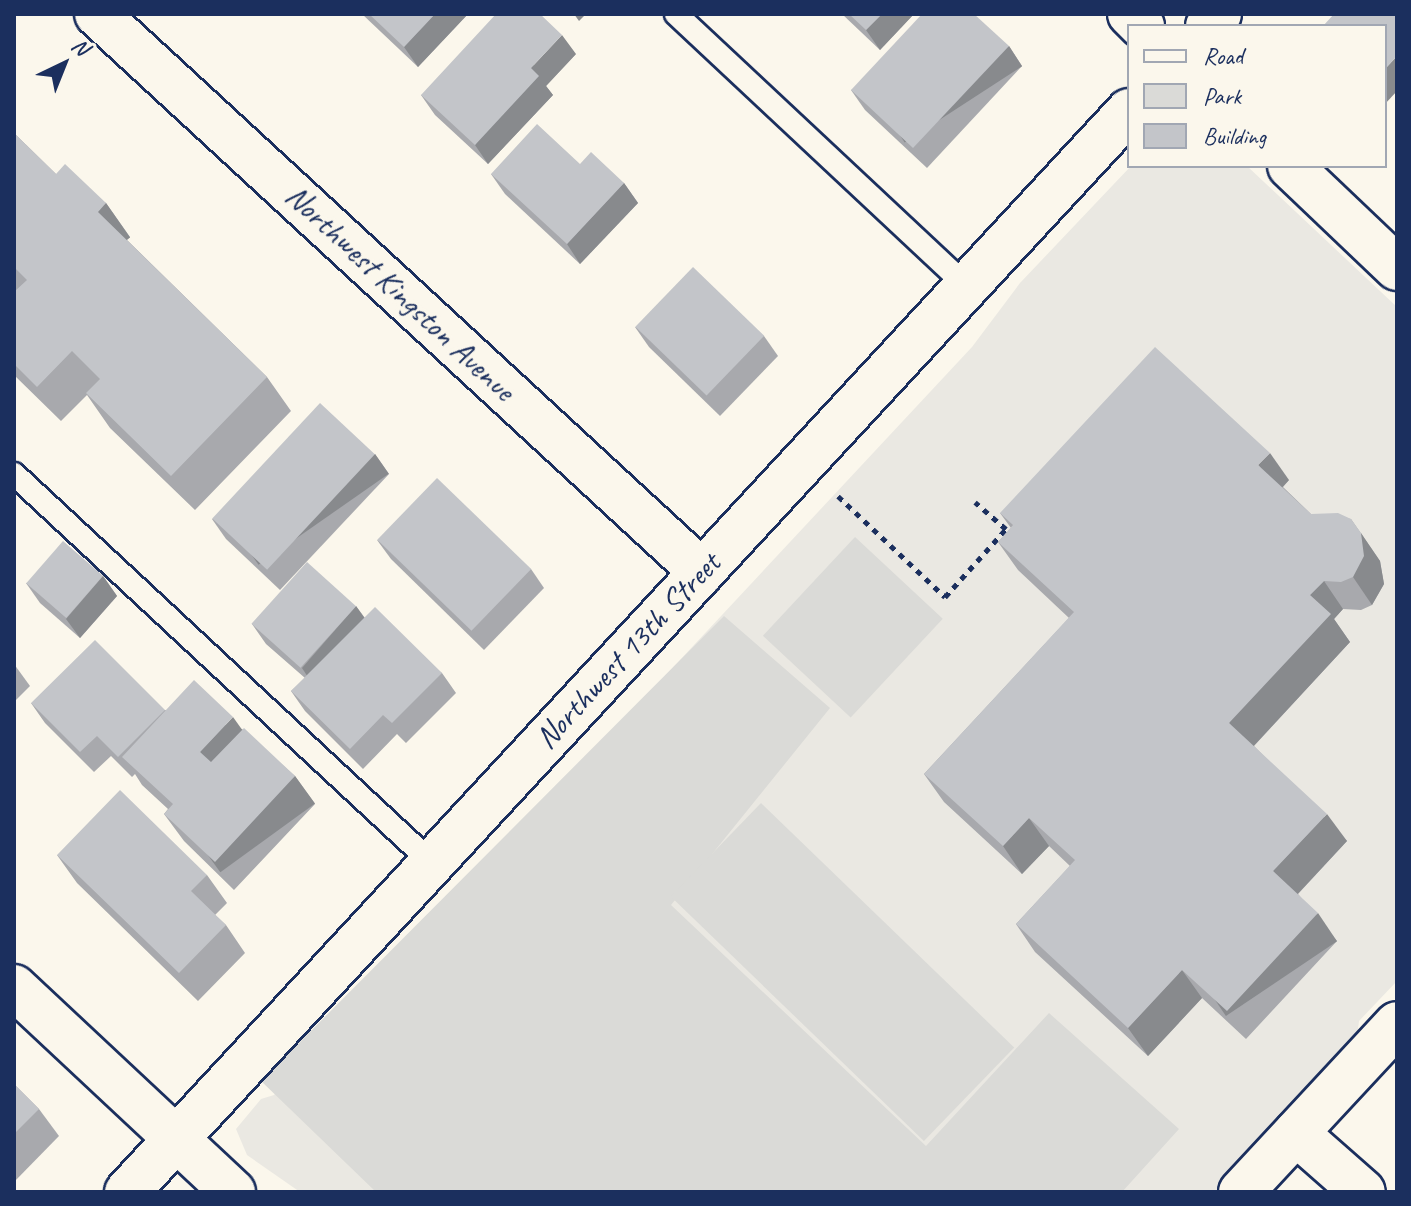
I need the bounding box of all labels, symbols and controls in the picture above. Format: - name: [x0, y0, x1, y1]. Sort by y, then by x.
- north arrow: [24, 24, 104, 104]
- legend: [1127, 24, 1387, 168]
- text: N: [66, 32, 95, 61]
- text: Road: [1203, 41, 1243, 71]
- text: Park: [1203, 81, 1241, 111]
- text: Building: [1203, 121, 1266, 151]
- street label: Northwest Kingston Avenue: [277, 177, 523, 409]
- street label: Northwest 13th Street: [527, 545, 729, 757]

